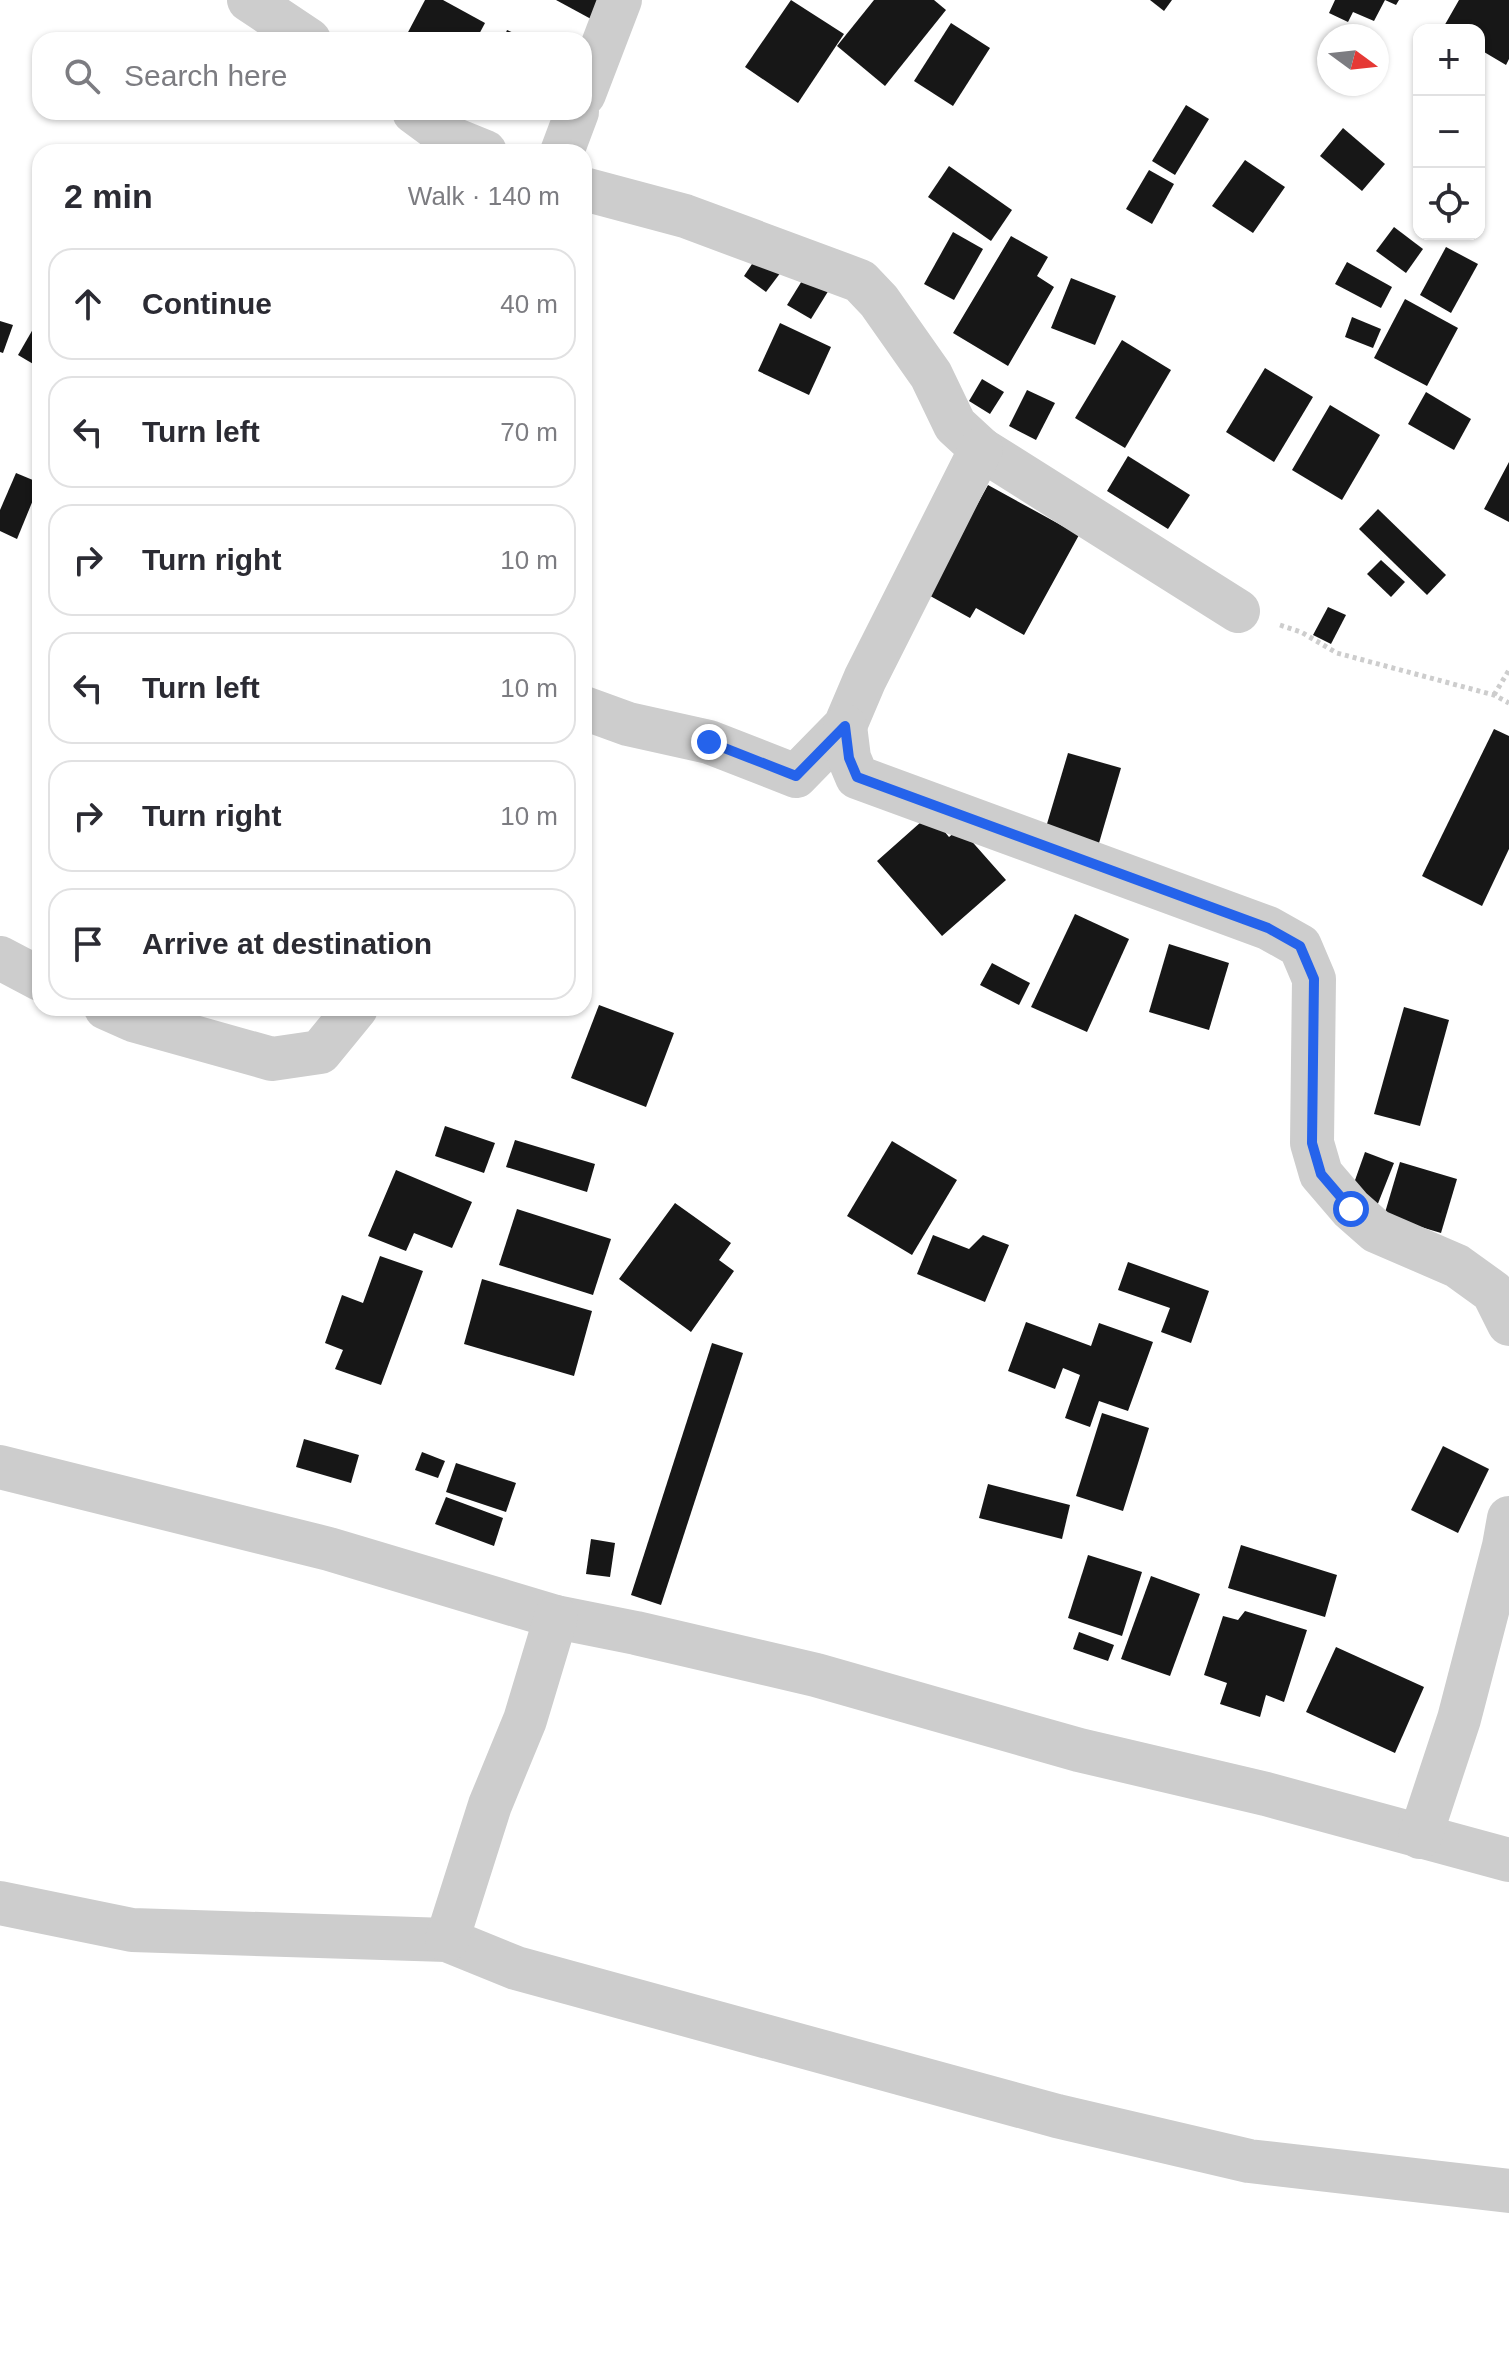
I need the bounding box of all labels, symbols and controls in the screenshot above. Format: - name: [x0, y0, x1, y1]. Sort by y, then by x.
- north arrow: [1317, 24, 1389, 96]
- map controls: [1413, 24, 1485, 240]
- button: +: [1413, 24, 1485, 96]
- search box: [32, 32, 592, 120]
- icon: search: [60, 54, 104, 98]
- text: Search here: [124, 59, 287, 92]
- button: −: [1413, 96, 1485, 168]
- button: locate: [1413, 168, 1485, 240]
- text: 2 min: [64, 177, 153, 215]
- text: Walk · 140 m: [408, 181, 560, 211]
- icon: ahead: [66, 282, 110, 326]
- text: Continue: [142, 287, 272, 320]
- text: 40 m: [500, 289, 558, 319]
- icon: left: [66, 410, 110, 454]
- text: Turn left: [142, 415, 260, 448]
- text: 70 m: [500, 417, 558, 447]
- icon: right: [66, 538, 110, 582]
- text: Turn right: [142, 543, 281, 576]
- text: 10 m: [500, 545, 558, 575]
- icon: left: [66, 666, 110, 710]
- text: Turn left: [142, 671, 260, 704]
- text: 10 m: [500, 673, 558, 703]
- route end: [691, 724, 727, 760]
- icon: right: [66, 794, 110, 838]
- text: Turn right: [142, 799, 281, 832]
- text: 10 m: [500, 801, 558, 831]
- icon: arrive: [66, 922, 110, 966]
- text: Arrive at destination: [142, 927, 432, 960]
- route start: [1333, 1191, 1369, 1227]

